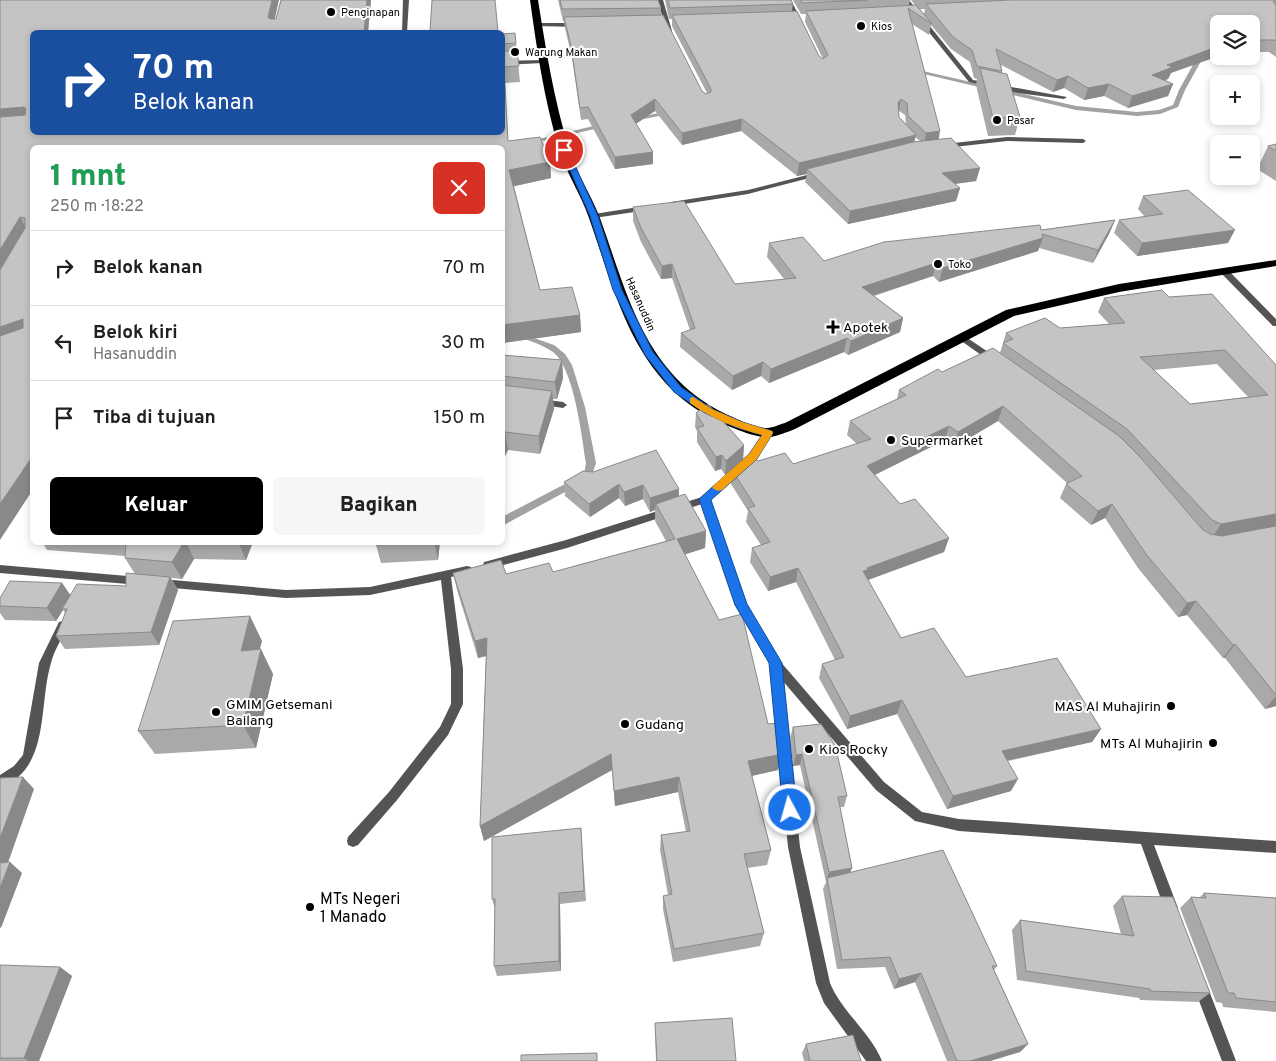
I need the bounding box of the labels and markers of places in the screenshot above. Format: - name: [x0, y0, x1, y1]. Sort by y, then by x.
- marker: Penginapan: [325, 6, 337, 18]
- place label: Penginapan: [341, 6, 400, 20]
- marker: Kios: [855, 20, 867, 32]
- place label: Kios: [871, 20, 892, 34]
- marker: Warung Makan: [509, 46, 521, 58]
- place label: Warung Makan: [525, 46, 597, 60]
- marker: Pasar: [991, 114, 1003, 126]
- place label: Pasar: [1007, 114, 1035, 128]
- pin: [543, 129, 585, 171]
- marker: Toko: [932, 258, 944, 270]
- place label: Toko: [948, 258, 971, 272]
- place label: Apotek: [843, 320, 888, 337]
- marker: Apotek: [827, 321, 839, 333]
- place label: Supermarket: [901, 433, 983, 450]
- marker: Supermarket: [885, 434, 897, 446]
- place label: GMIM Getsemani Bailang: [226, 697, 332, 730]
- place label: MAS Al Muhajirin: [1054, 699, 1161, 716]
- marker: MAS Al Muhajirin: [1165, 700, 1177, 712]
- marker: GMIM Getsemani Bailang: [210, 706, 222, 718]
- place label: Gudang: [635, 717, 684, 734]
- marker: Gudang: [619, 718, 631, 730]
- place label: MTs Al Muhajirin: [1100, 736, 1203, 753]
- marker: MTs Al Muhajirin: [1207, 737, 1219, 749]
- place label: Kios Rocky: [819, 742, 888, 759]
- marker: Kios Rocky: [803, 743, 815, 755]
- place label: MTs Negeri 1 Manado: [320, 890, 400, 928]
- marker: MTs Negeri 1 Manado: [304, 901, 316, 913]

